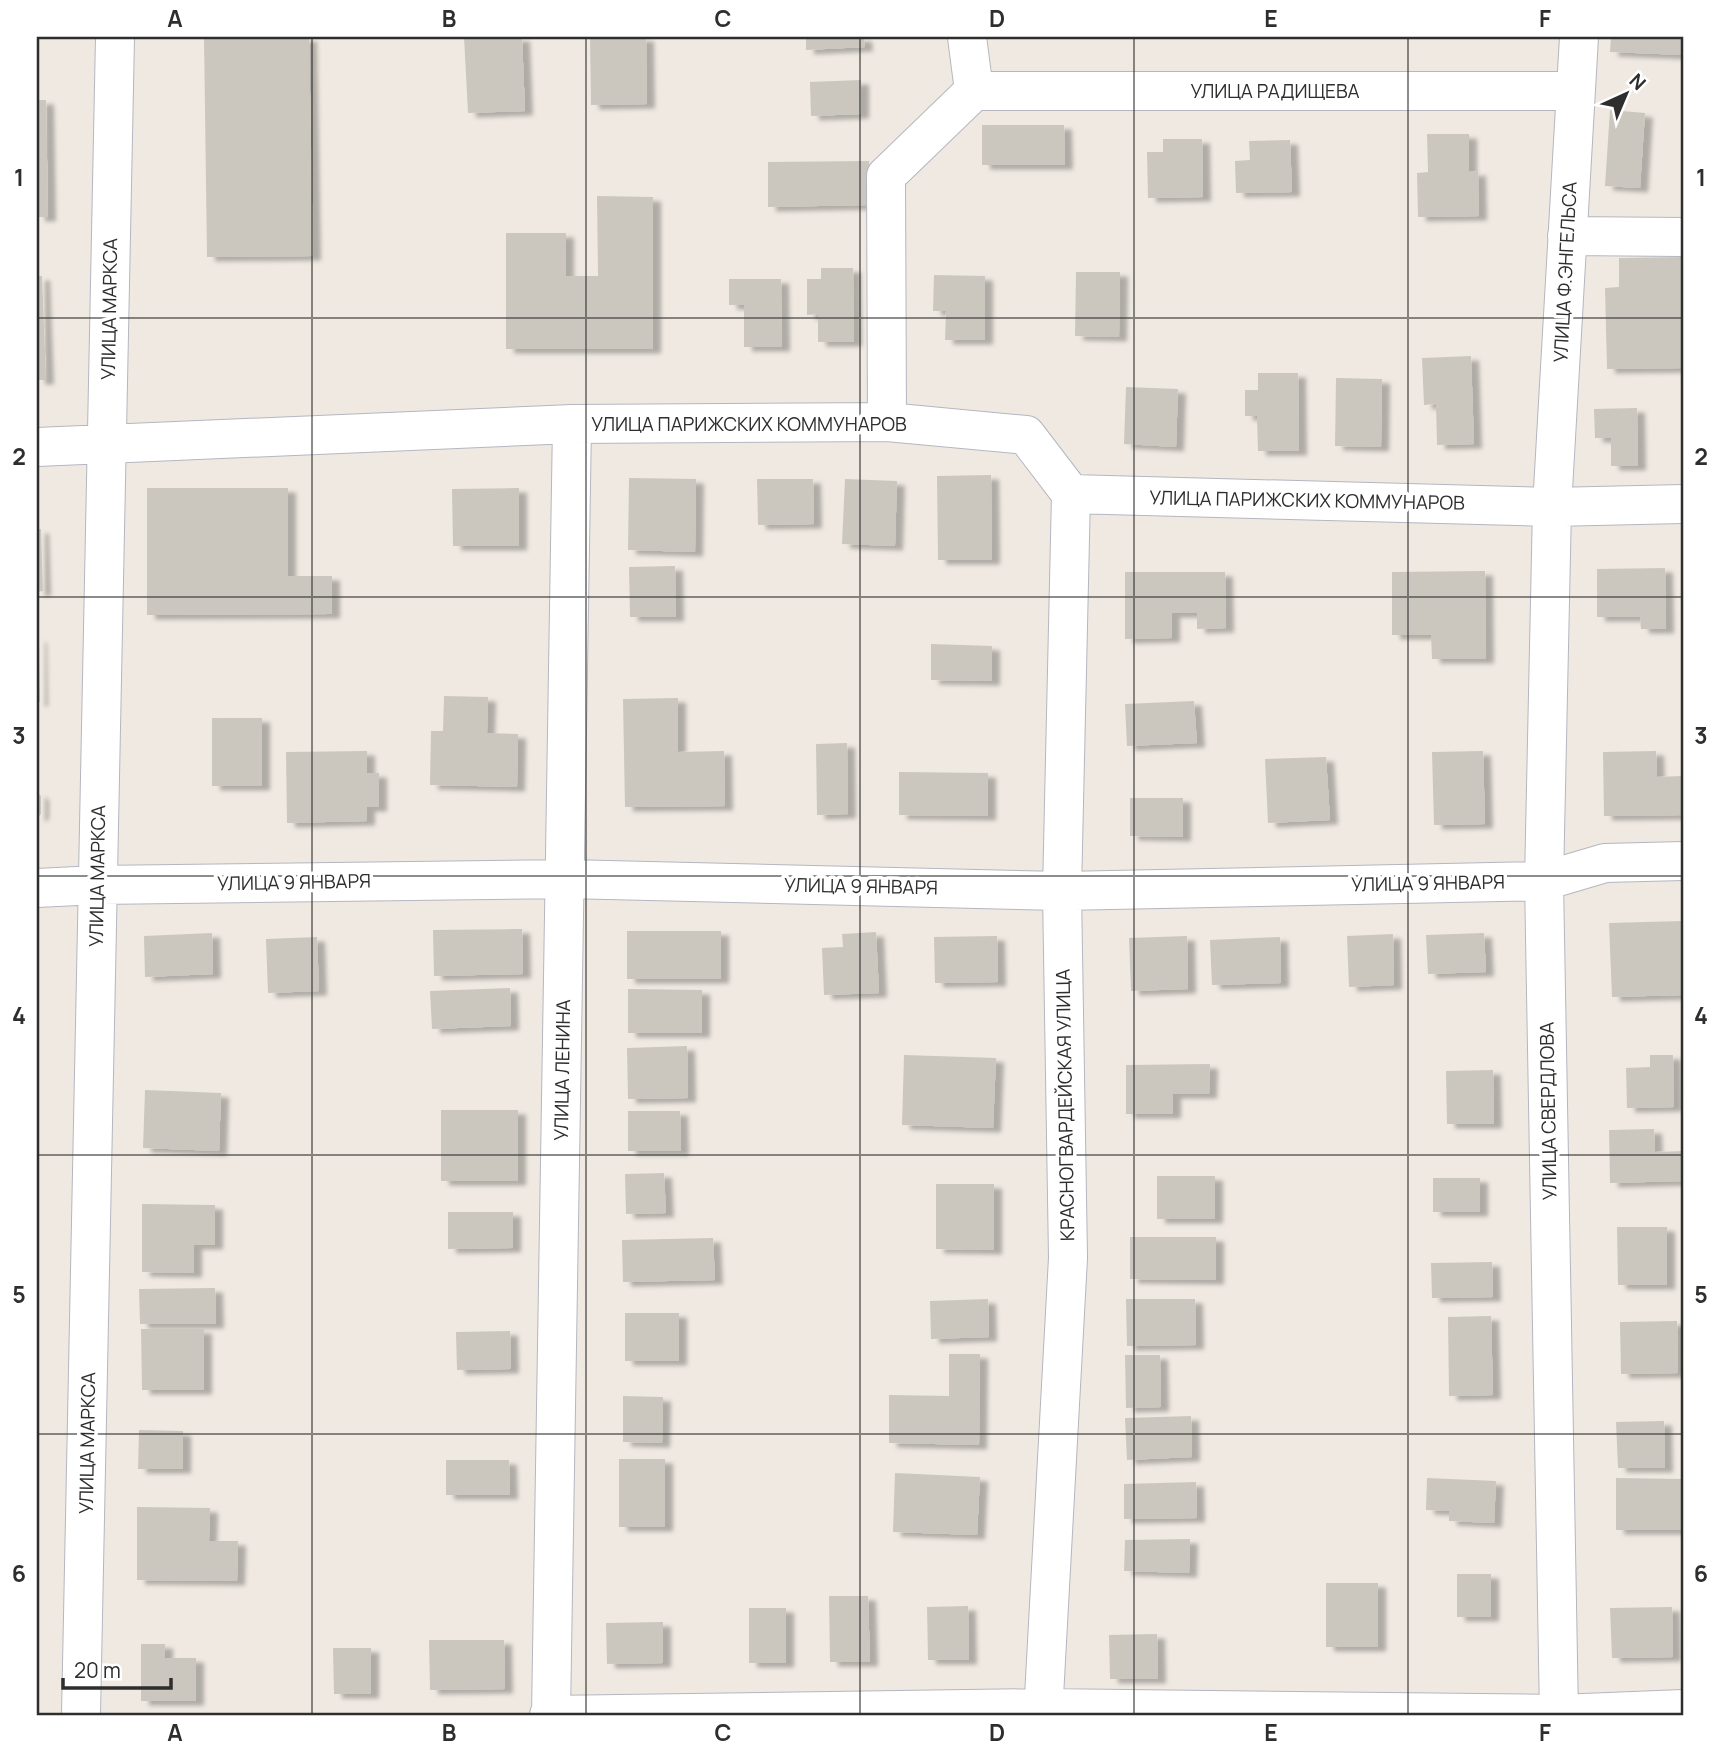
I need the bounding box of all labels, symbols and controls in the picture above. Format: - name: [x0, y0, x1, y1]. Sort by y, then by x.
- text: A: [167, 2, 183, 34]
- text: B: [442, 2, 456, 34]
- text: C: [715, 2, 732, 34]
- text: D: [989, 2, 1005, 34]
- text: E: [1264, 2, 1278, 34]
- text: F: [1539, 2, 1551, 34]
- north arrow: [1590, 60, 1660, 130]
- text: N: [1624, 68, 1652, 96]
- street label: УЛИЦА РАДИЩЕВА: [1190, 78, 1360, 104]
- text: 1: [14, 161, 24, 193]
- text: 1: [1696, 161, 1706, 193]
- street label: УЛИЦА Ф.ЭНГЕЛЬСА: [1547, 181, 1583, 363]
- street label: УЛИЦА МАРКСА: [95, 238, 123, 380]
- street label: УЛИЦА ПАРИЖСКИХ КОММУНАРОВ: [591, 411, 907, 437]
- text: 2: [12, 440, 26, 472]
- text: 2: [1694, 440, 1708, 472]
- street label: УЛИЦА ПАРИЖСКИХ КОММУНАРОВ: [1149, 484, 1465, 516]
- text: 3: [12, 719, 26, 751]
- text: 3: [1694, 719, 1708, 751]
- street label: УЛИЦА МАРКСА: [83, 805, 111, 947]
- street label: УЛИЦА 9 ЯНВАРЯ: [217, 868, 371, 896]
- street label: УЛИЦА 9 ЯНВАРЯ: [1351, 869, 1505, 897]
- street label: УЛИЦА 9 ЯНВАРЯ: [784, 872, 938, 900]
- street label: КРАСНОГВАРДЕЙСКАЯ УЛИЦА: [1050, 969, 1080, 1241]
- text: 4: [12, 999, 26, 1031]
- street label: УЛИЦА ЛЕНИНА: [548, 999, 576, 1141]
- text: 4: [1694, 999, 1708, 1031]
- street label: УЛИЦА СВЕРДЛОВА: [1533, 1022, 1563, 1200]
- text: 5: [12, 1278, 26, 1310]
- text: 5: [1694, 1278, 1708, 1310]
- street label: УЛИЦА МАРКСА: [73, 1372, 101, 1514]
- text: 6: [12, 1557, 26, 1589]
- text: 6: [1694, 1557, 1708, 1589]
- scale bar: [63, 1647, 172, 1691]
- text: 20 m: [74, 1656, 121, 1684]
- text: A: [167, 1716, 183, 1748]
- text: B: [442, 1716, 456, 1748]
- text: C: [715, 1716, 732, 1748]
- text: D: [989, 1716, 1005, 1748]
- text: E: [1264, 1716, 1278, 1748]
- text: F: [1539, 1716, 1551, 1748]

